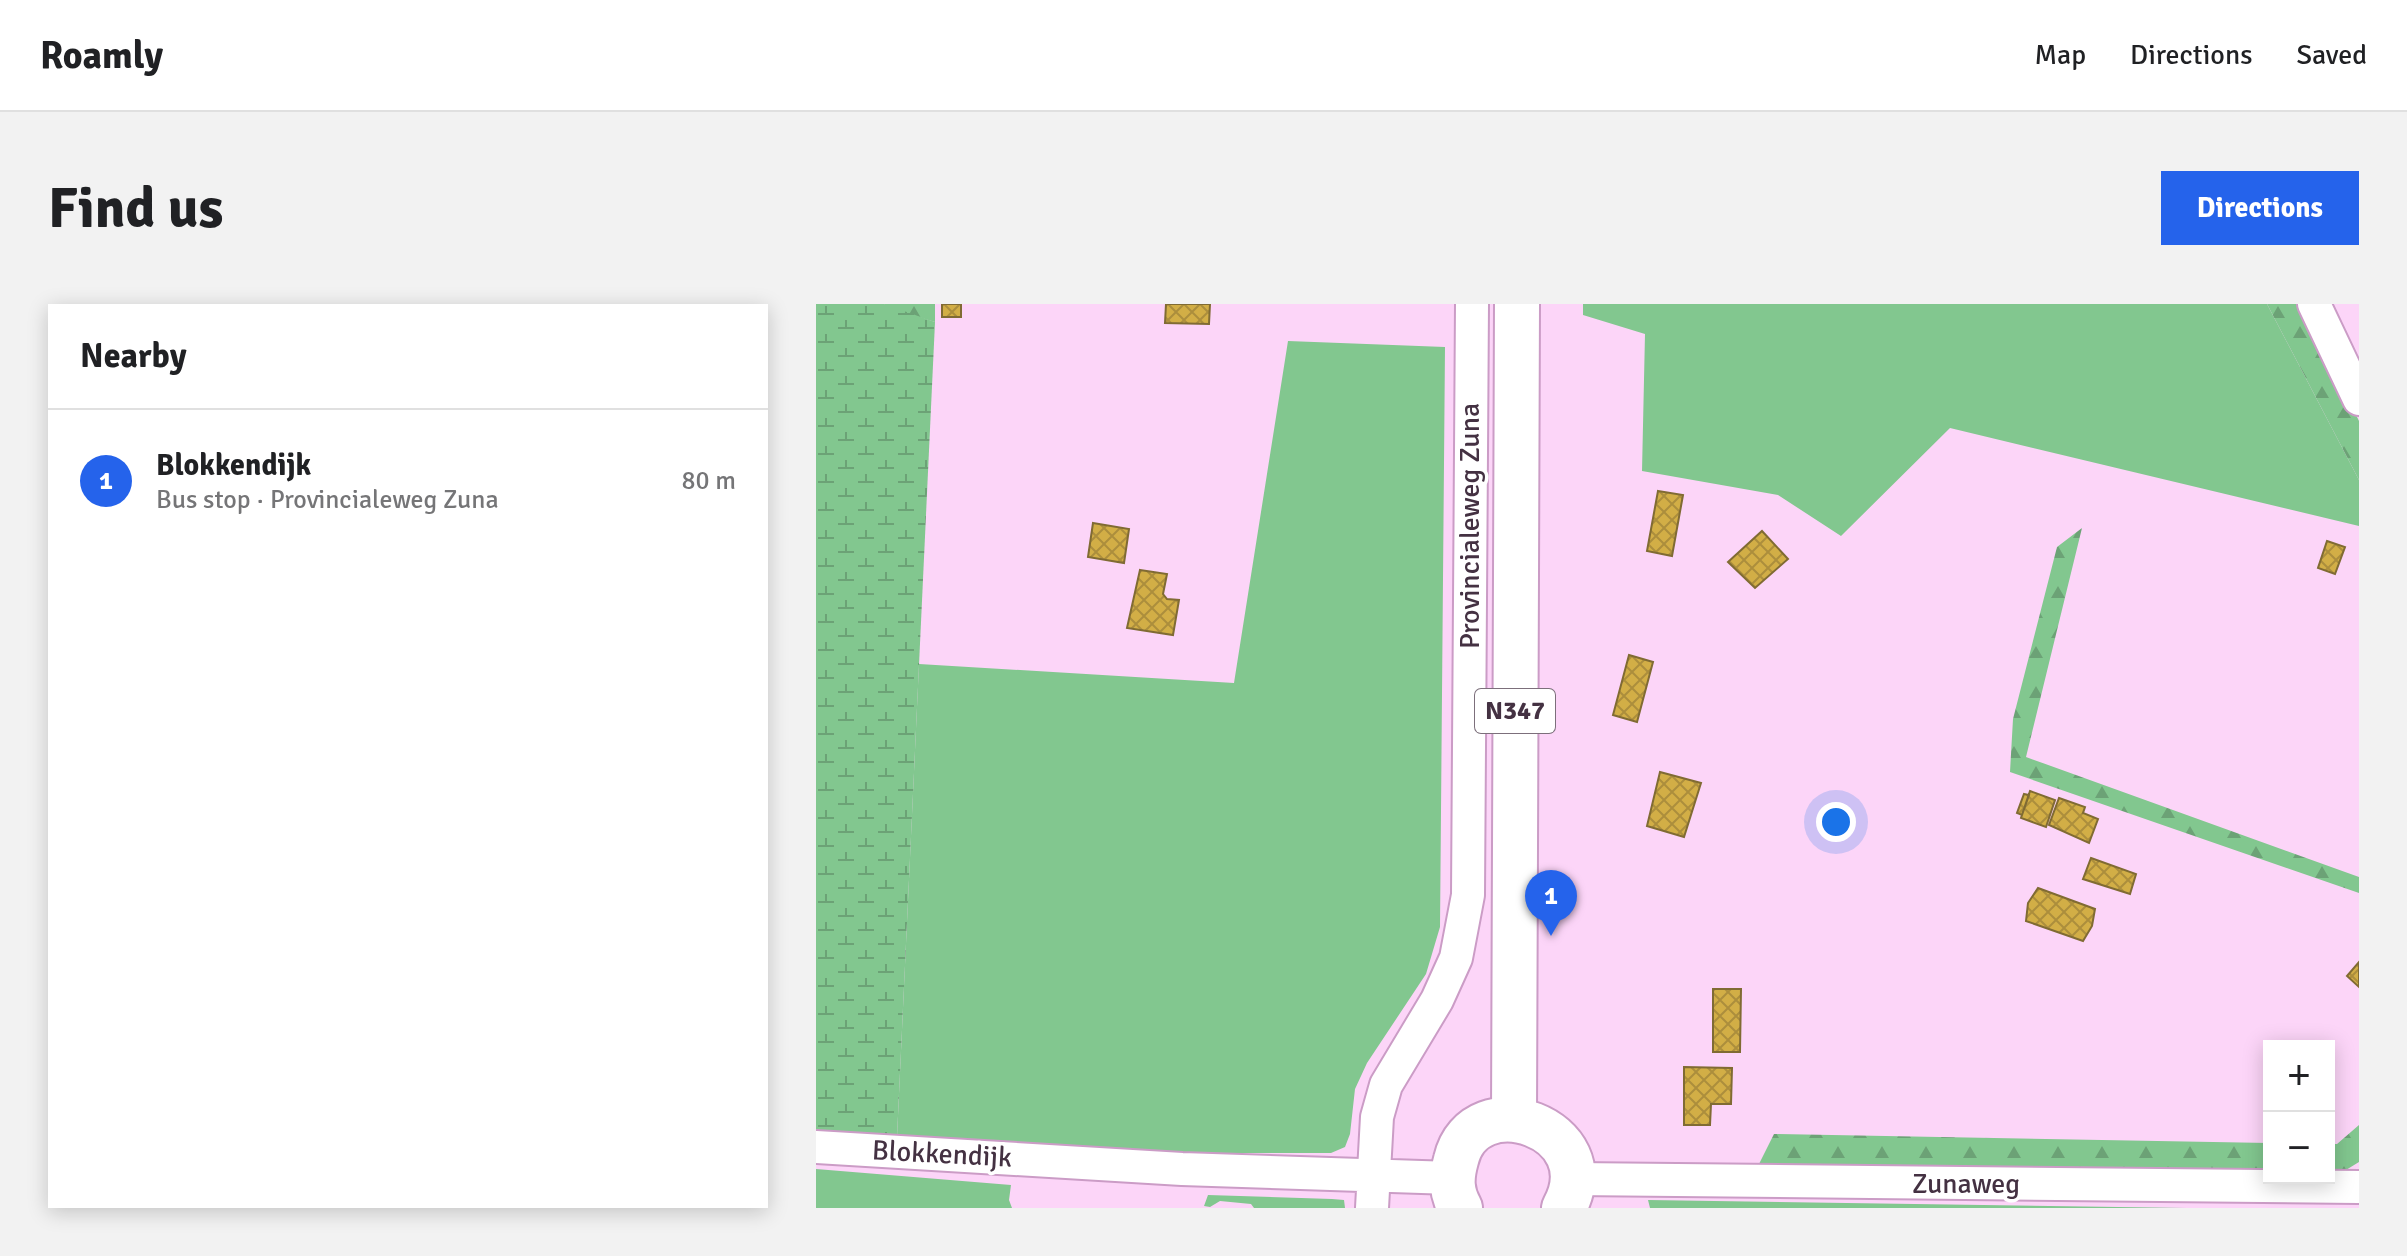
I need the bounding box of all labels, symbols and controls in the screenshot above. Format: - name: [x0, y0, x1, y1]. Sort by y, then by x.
- text: Roamly: [40, 32, 163, 79]
- text: Map: [2034, 38, 2086, 72]
- text: Directions: [2130, 38, 2252, 72]
- text: Saved: [2296, 38, 2367, 72]
- button: Directions: [2161, 171, 2359, 245]
- text: Find us: [48, 174, 223, 243]
- text: Nearby: [80, 335, 187, 377]
- street label: Provincialeweg Zuna: [1453, 403, 1487, 649]
- text: Blokkendijk: [156, 447, 311, 484]
- text: 1: [99, 465, 113, 497]
- text: 80 m: [681, 465, 736, 497]
- text: Bus stop · Provincialeweg Zuna: [156, 484, 499, 516]
- road number: N347: [1475, 689, 1555, 733]
- your location: [1816, 802, 1856, 842]
- pin: 1: [1525, 870, 1577, 936]
- map controls: [2263, 1040, 2335, 1184]
- button: +: [2263, 1040, 2335, 1112]
- button: −: [2263, 1112, 2335, 1184]
- street label: Blokkendijk: [871, 1133, 1013, 1175]
- street label: Zunaweg: [1912, 1167, 2020, 1201]

